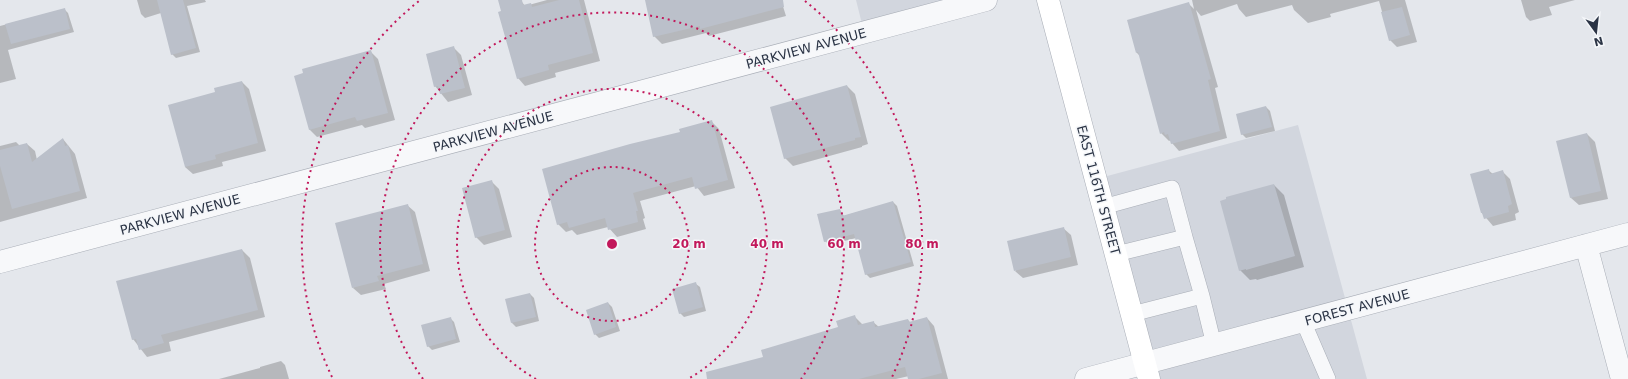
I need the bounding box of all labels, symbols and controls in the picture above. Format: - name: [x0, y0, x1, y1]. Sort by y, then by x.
- north arrow: [1576, 12, 1616, 52]
- street label: PARKVIEW AVENUE: [744, 25, 868, 72]
- text: N: [1592, 34, 1605, 49]
- street label: PARKVIEW AVENUE: [431, 108, 555, 155]
- street label: EAST 116TH STREET: [1074, 124, 1123, 257]
- street label: PARKVIEW AVENUE: [118, 191, 242, 238]
- centre of rings: [605, 237, 619, 251]
- text: 20 m: [672, 237, 706, 251]
- text: 40 m: [750, 237, 784, 251]
- text: 60 m: [827, 237, 861, 251]
- text: 80 m: [905, 237, 939, 251]
- street label: FOREST AVENUE: [1303, 286, 1411, 329]

